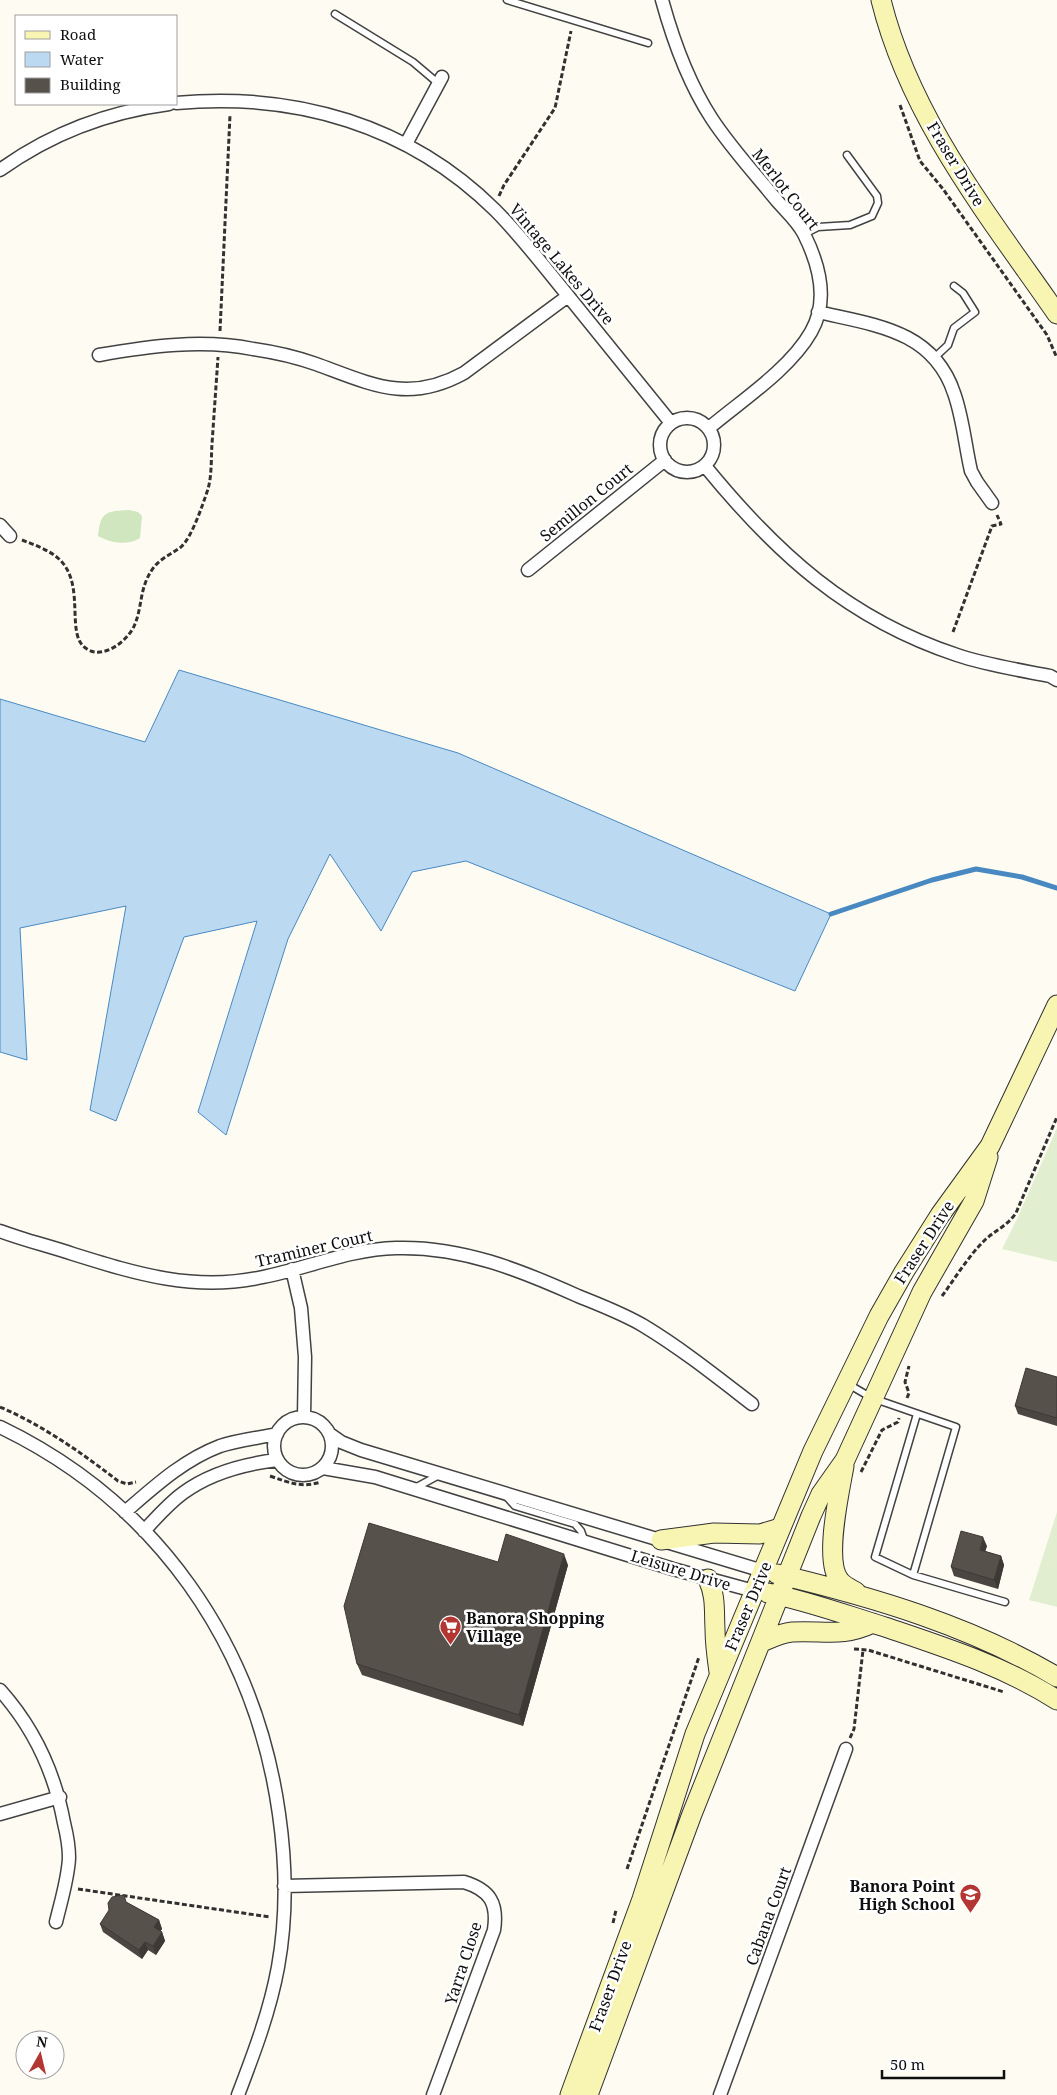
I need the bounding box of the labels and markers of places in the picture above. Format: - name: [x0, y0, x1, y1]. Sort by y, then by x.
- place label: Banora Shopping Village: [466, 1607, 604, 1647]
- supermarket icon: Banora Shopping Village: [438, 1615, 462, 1646]
- place label: Banora Point High School: [850, 1875, 956, 1915]
- school or university icon: Banora Point High School: [959, 1883, 983, 1914]

